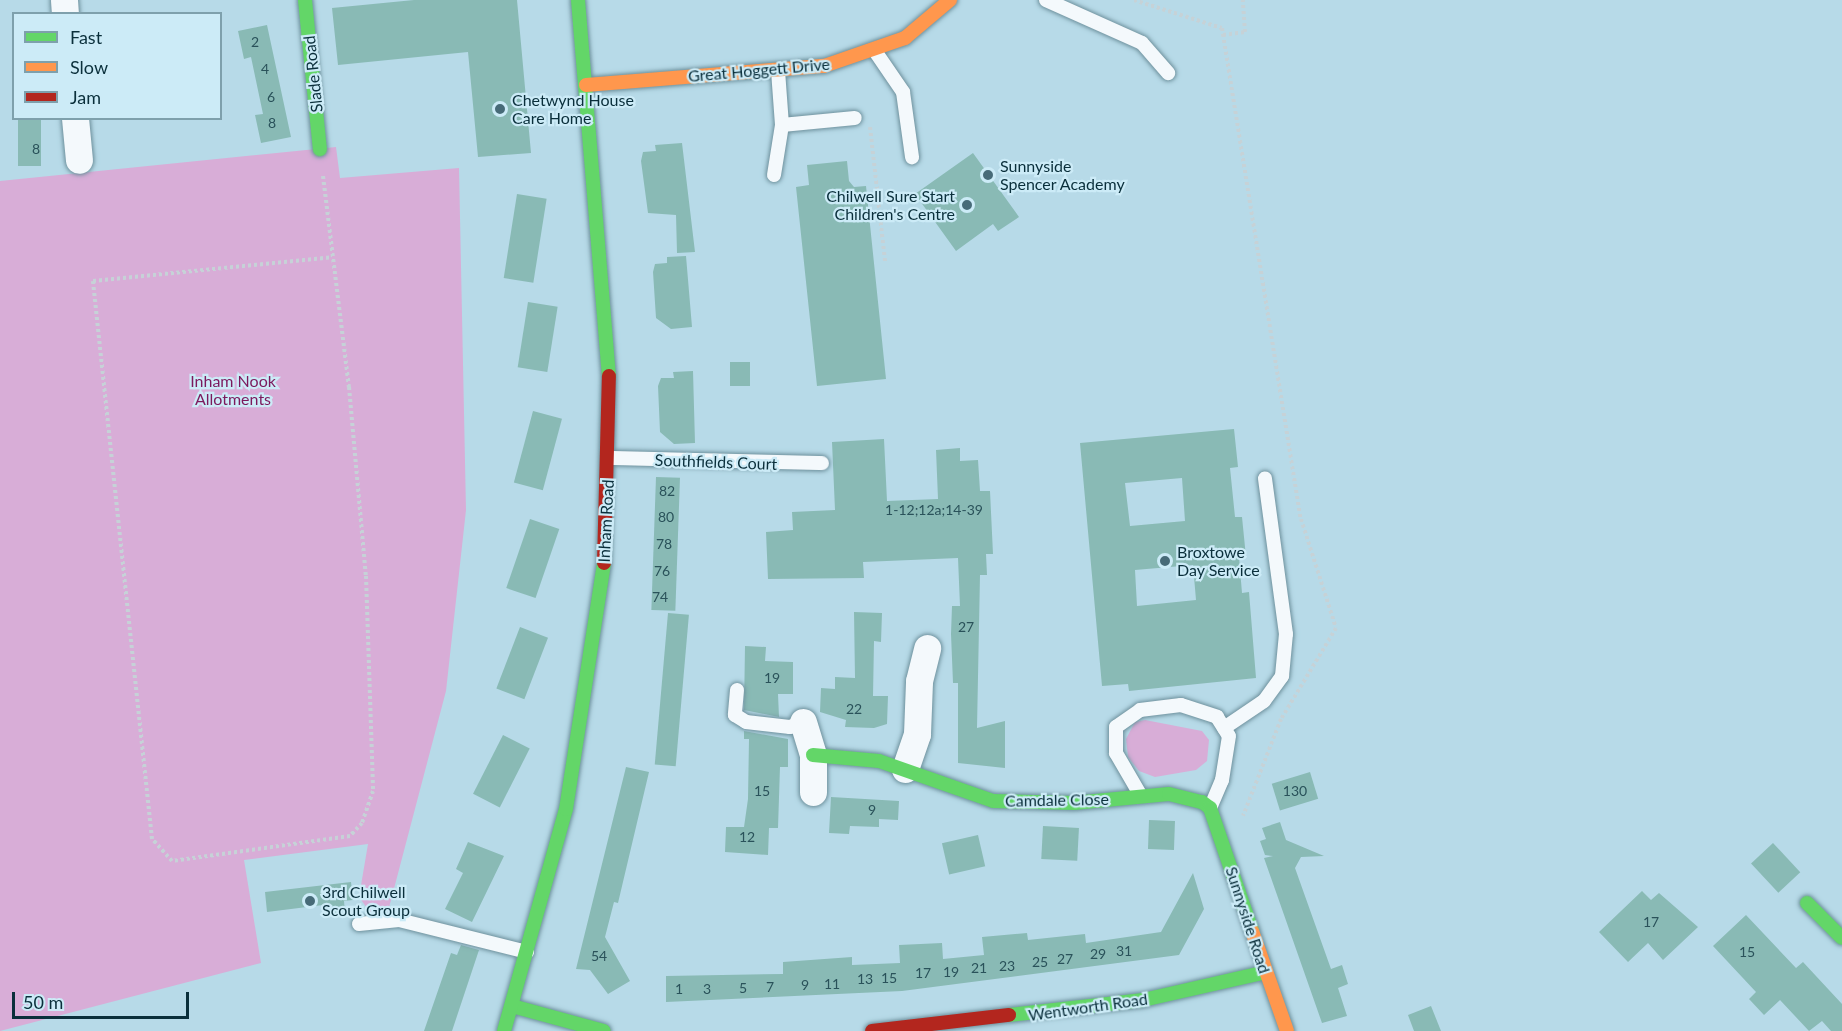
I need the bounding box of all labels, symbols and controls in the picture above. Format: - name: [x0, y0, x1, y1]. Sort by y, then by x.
- legend: [12, 12, 222, 120]
- text: Fast: [70, 26, 102, 48]
- house number: 2: [251, 34, 259, 50]
- street label: Slade Road: [299, 35, 327, 113]
- street label: Great Hoggett Drive: [687, 54, 831, 86]
- text: Slow: [70, 56, 108, 78]
- house number: 4: [261, 61, 269, 77]
- text: Jam: [70, 86, 101, 108]
- house number: 6: [267, 89, 275, 105]
- place label: Chetwynd House Care Home: [512, 90, 634, 128]
- marker: Chetwynd House Care Home: [493, 102, 507, 116]
- house number: 8: [268, 115, 276, 131]
- house number: 8: [32, 141, 40, 157]
- place label: Sunnyside Spencer Academy: [1000, 156, 1126, 194]
- marker: Sunnyside Spencer Academy: [981, 168, 995, 182]
- place label: Chilwell Sure Start Children's Centre: [826, 186, 955, 224]
- marker: Chilwell Sure Start Children's Centre: [960, 198, 974, 212]
- park label: Inham Nook Allotments: [190, 371, 276, 409]
- street label: Southfields Court: [654, 450, 778, 474]
- street label: Inham Road: [594, 479, 618, 563]
- house number: 82: [659, 483, 675, 499]
- house number: 1-12;12a;14-39: [885, 502, 983, 518]
- house number: 80: [658, 509, 674, 525]
- house number: 78: [656, 536, 672, 552]
- place label: Broxtowe Day Service: [1177, 542, 1260, 580]
- marker: Broxtowe Day Service: [1158, 554, 1172, 568]
- house number: 76: [654, 563, 670, 579]
- house number: 74: [652, 589, 668, 605]
- house number: 27: [958, 619, 974, 635]
- house number: 19: [764, 670, 780, 686]
- house number: 22: [846, 701, 862, 717]
- house number: 15: [754, 783, 770, 799]
- house number: 130: [1283, 783, 1307, 799]
- street label: Camdale Close: [1005, 789, 1109, 811]
- house number: 9: [868, 802, 876, 818]
- house number: 12: [739, 829, 755, 845]
- street label: Sunnyside Road: [1222, 864, 1274, 976]
- place label: 3rd Chilwell Scout Group: [322, 882, 410, 920]
- marker: 3rd Chilwell Scout Group: [303, 894, 317, 908]
- house number: 17: [1643, 914, 1659, 930]
- house number: 31: [1116, 943, 1132, 959]
- house number: 15: [1739, 944, 1755, 960]
- house number: 29: [1090, 946, 1106, 962]
- house number: 54: [591, 948, 607, 964]
- house number: 27: [1057, 951, 1073, 967]
- house number: 25: [1032, 954, 1048, 970]
- house number: 23: [999, 958, 1015, 974]
- house number: 21: [971, 960, 987, 976]
- house number: 19: [943, 964, 959, 980]
- house number: 17: [915, 965, 931, 981]
- house number: 15: [881, 970, 897, 986]
- house number: 13: [857, 971, 873, 987]
- house number: 11: [824, 976, 840, 992]
- house number: 9: [801, 977, 809, 993]
- house number: 7: [766, 979, 774, 995]
- scale bar: [15, 980, 192, 1018]
- house number: 5: [739, 980, 747, 996]
- house number: 1: [675, 981, 683, 997]
- house number: 3: [703, 981, 711, 997]
- street label: Wentworth Road: [1027, 989, 1149, 1025]
- text: 50 m: [23, 991, 63, 1013]

